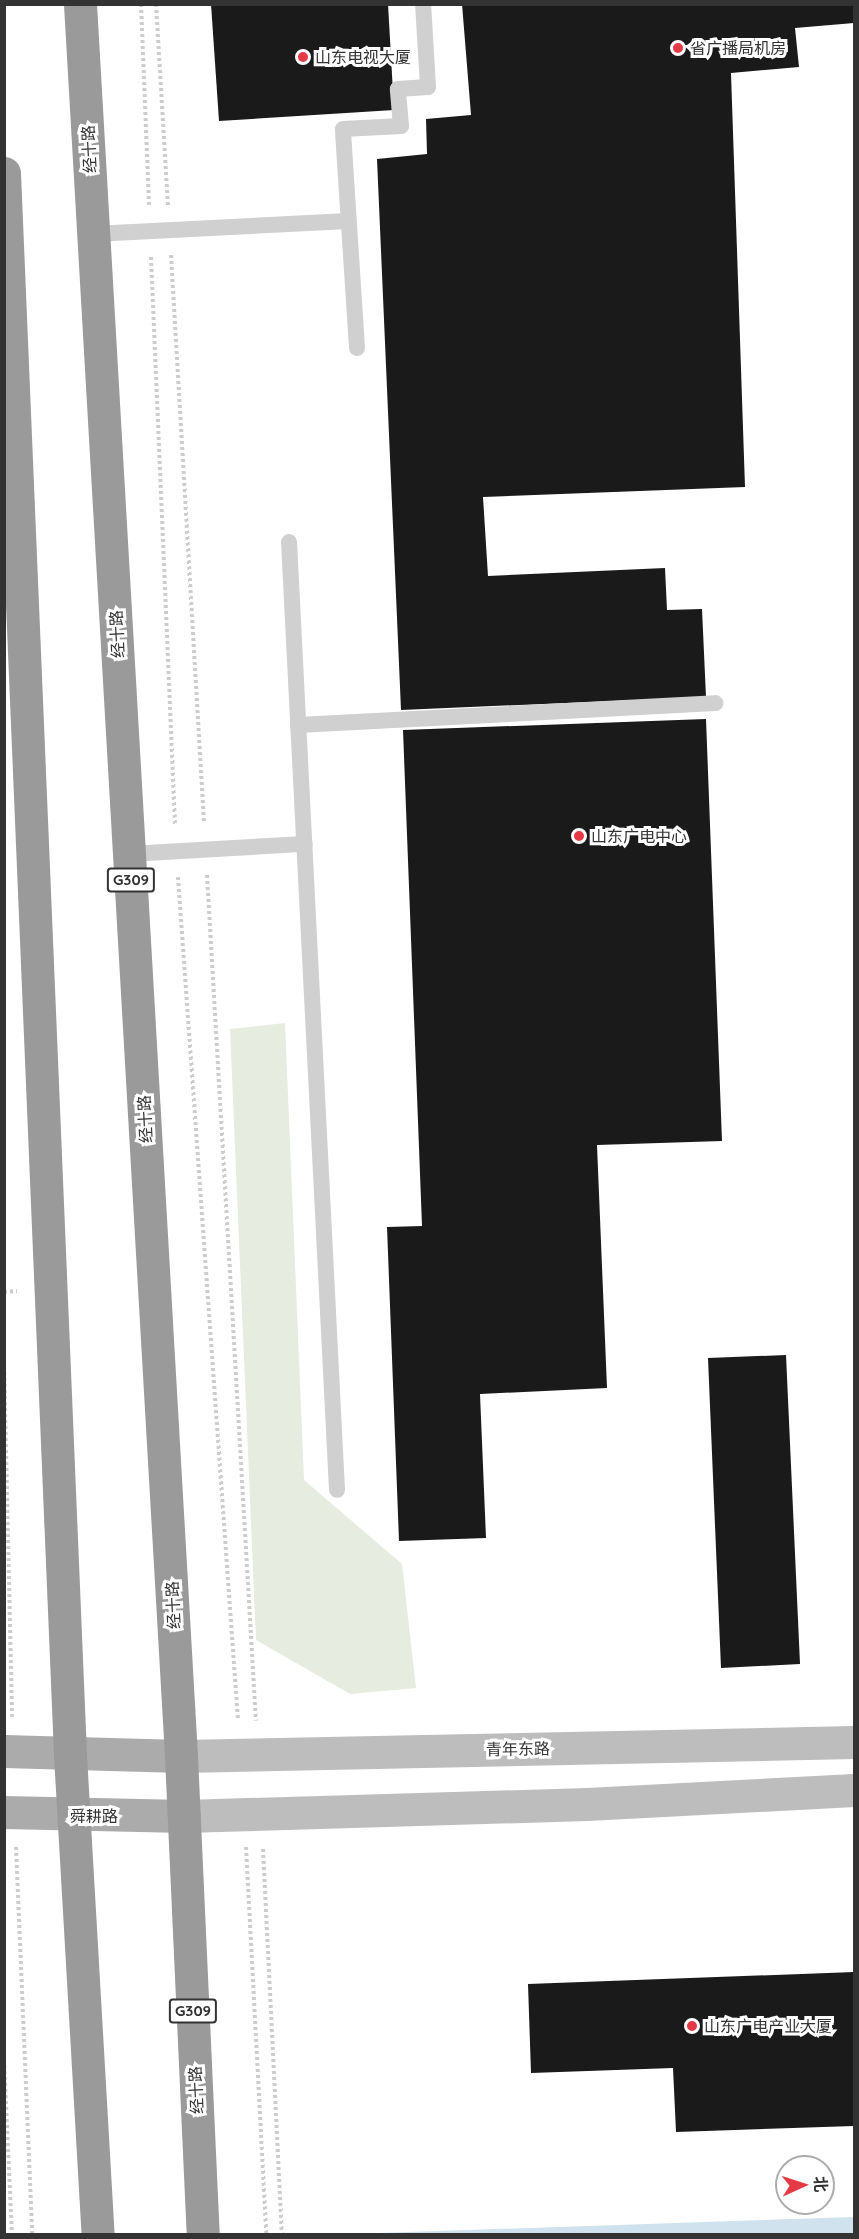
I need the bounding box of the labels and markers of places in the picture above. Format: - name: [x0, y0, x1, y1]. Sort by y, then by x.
- place label: 省广播局机房: [690, 38, 786, 58]
- marker: 省广播局机房: [671, 41, 685, 55]
- place label: 山东电视大厦: [315, 47, 411, 67]
- marker: 山东电视大厦: [296, 50, 310, 64]
- place label: 山东广电中心: [591, 826, 687, 846]
- marker: 山东广电中心: [572, 829, 586, 843]
- place label: 山东广电产业大厦: [704, 2016, 832, 2036]
- marker: 山东广电产业大厦: [685, 2019, 699, 2033]

